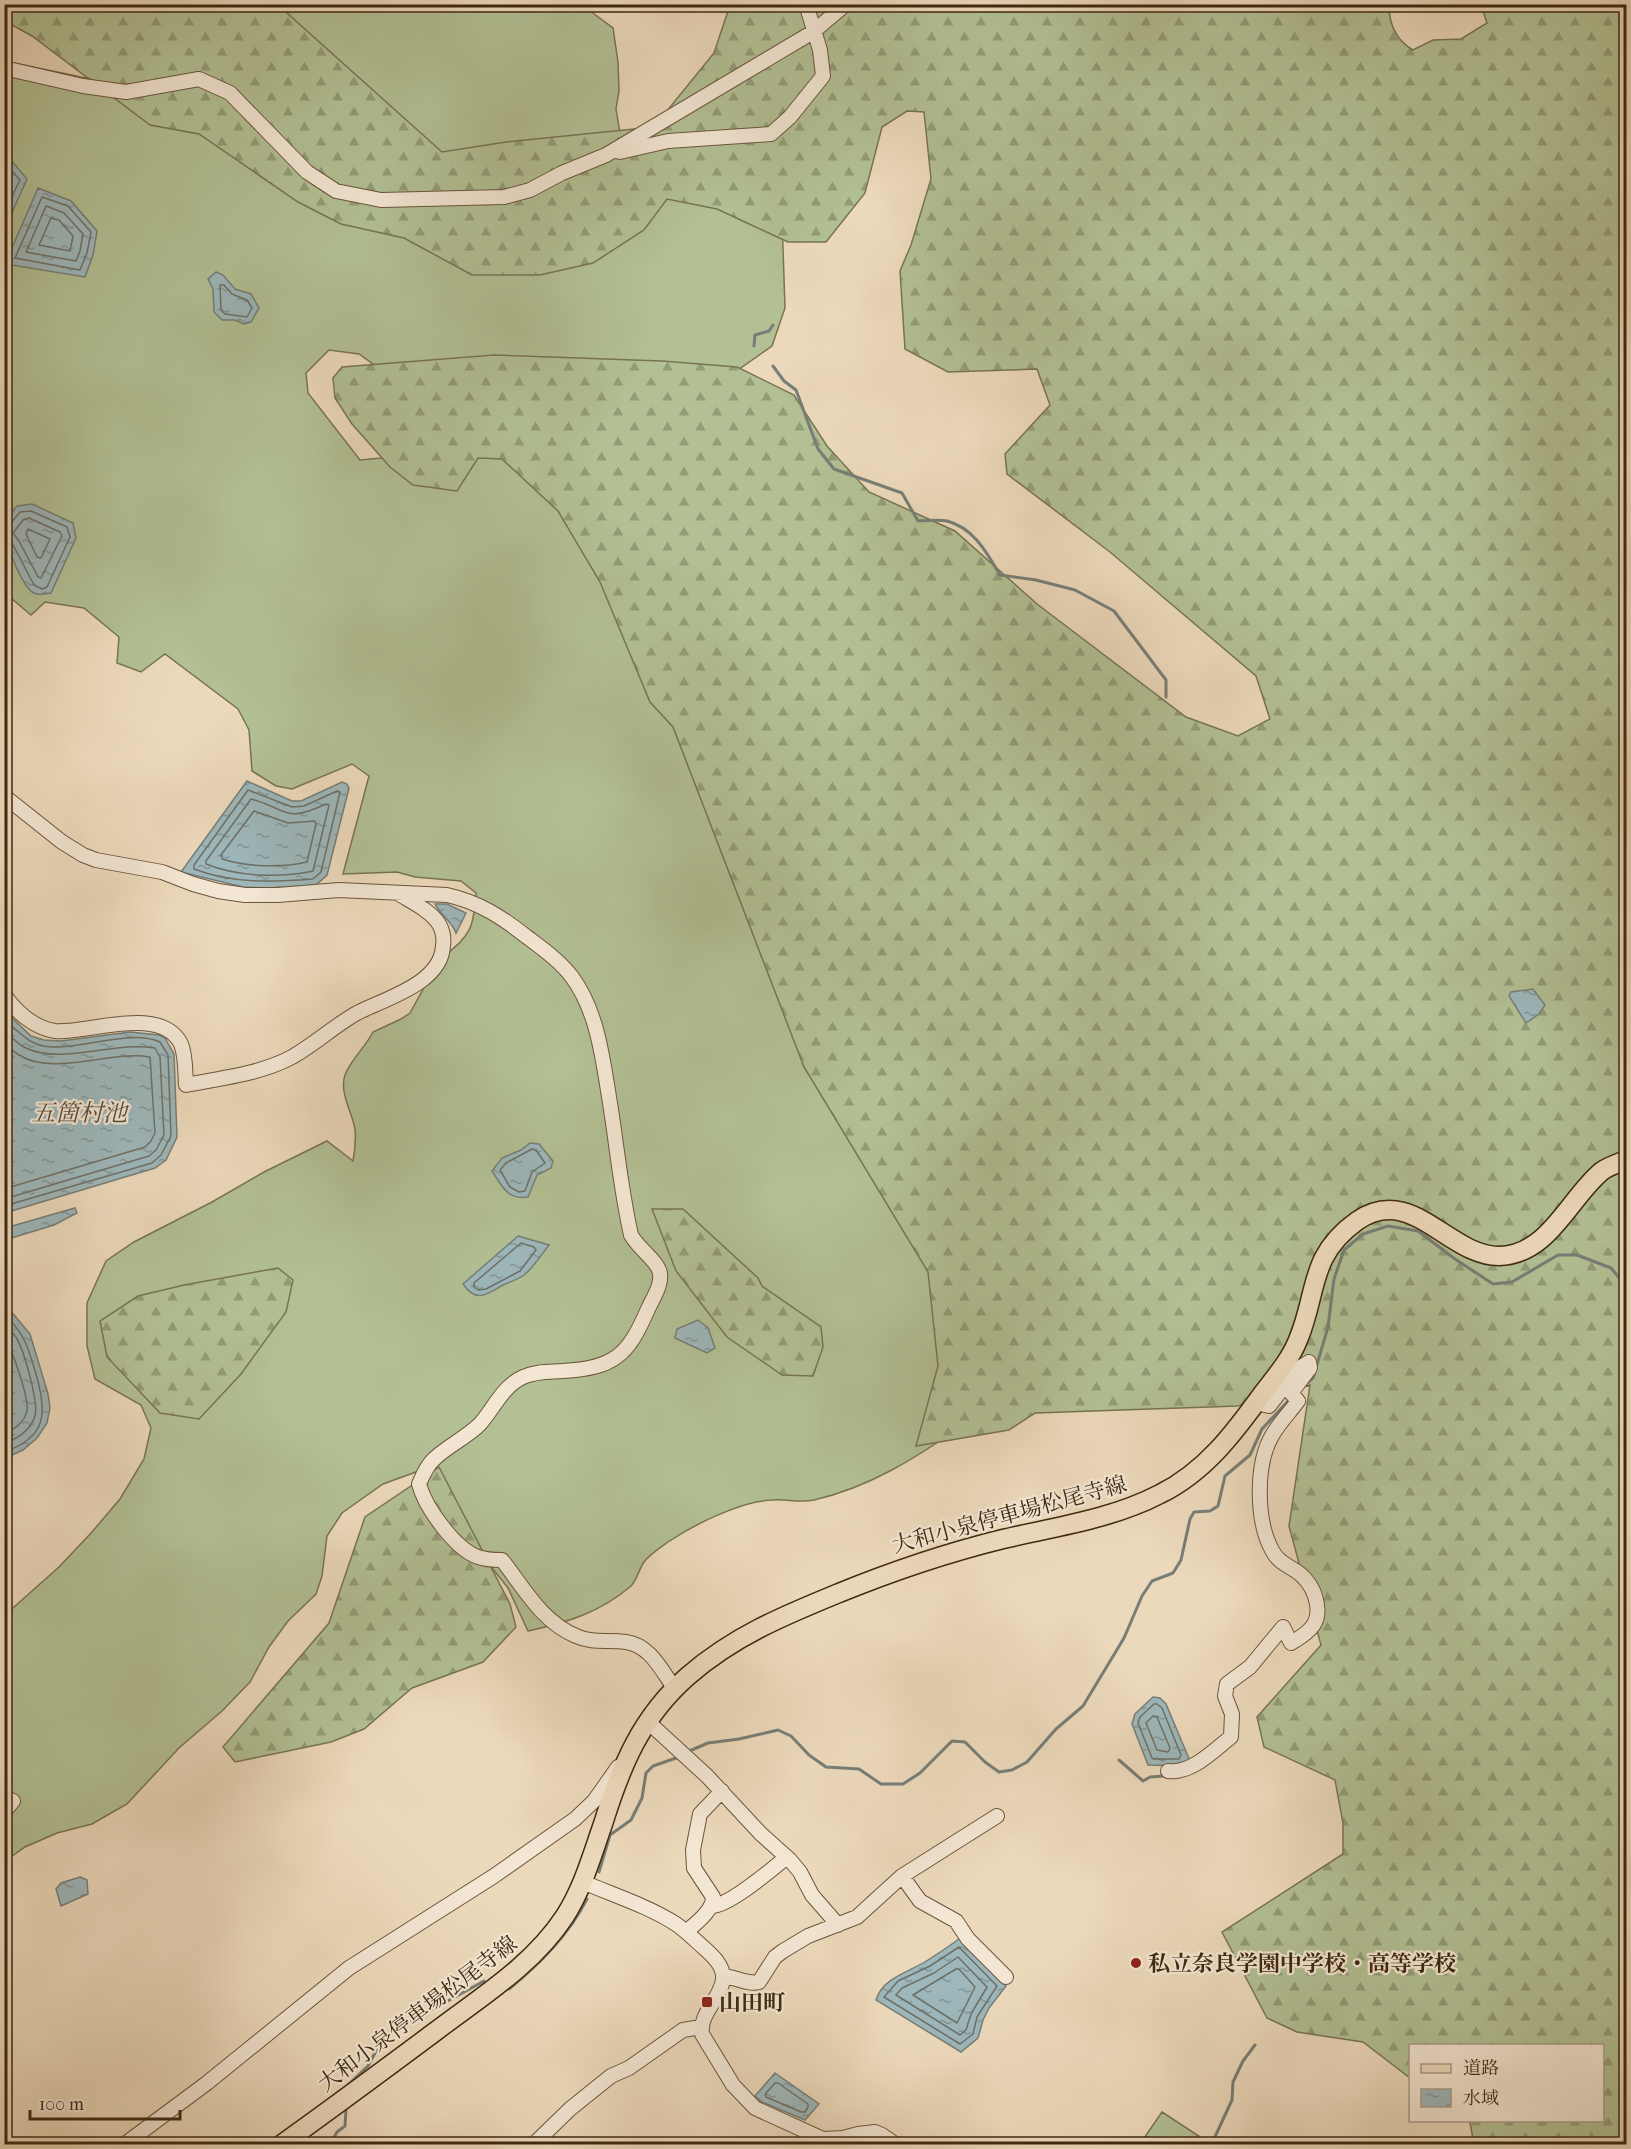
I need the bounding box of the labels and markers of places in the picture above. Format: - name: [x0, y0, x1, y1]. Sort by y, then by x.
- place label: 私立奈良学園中学校・高等学校: [1148, 1951, 1456, 1977]
- marker: 私立奈良学園中学校・高等学校: [1129, 1956, 1143, 1970]
- place label: 山田町: [719, 1990, 785, 2016]
- marker: 山田町: [700, 1995, 714, 2009]

